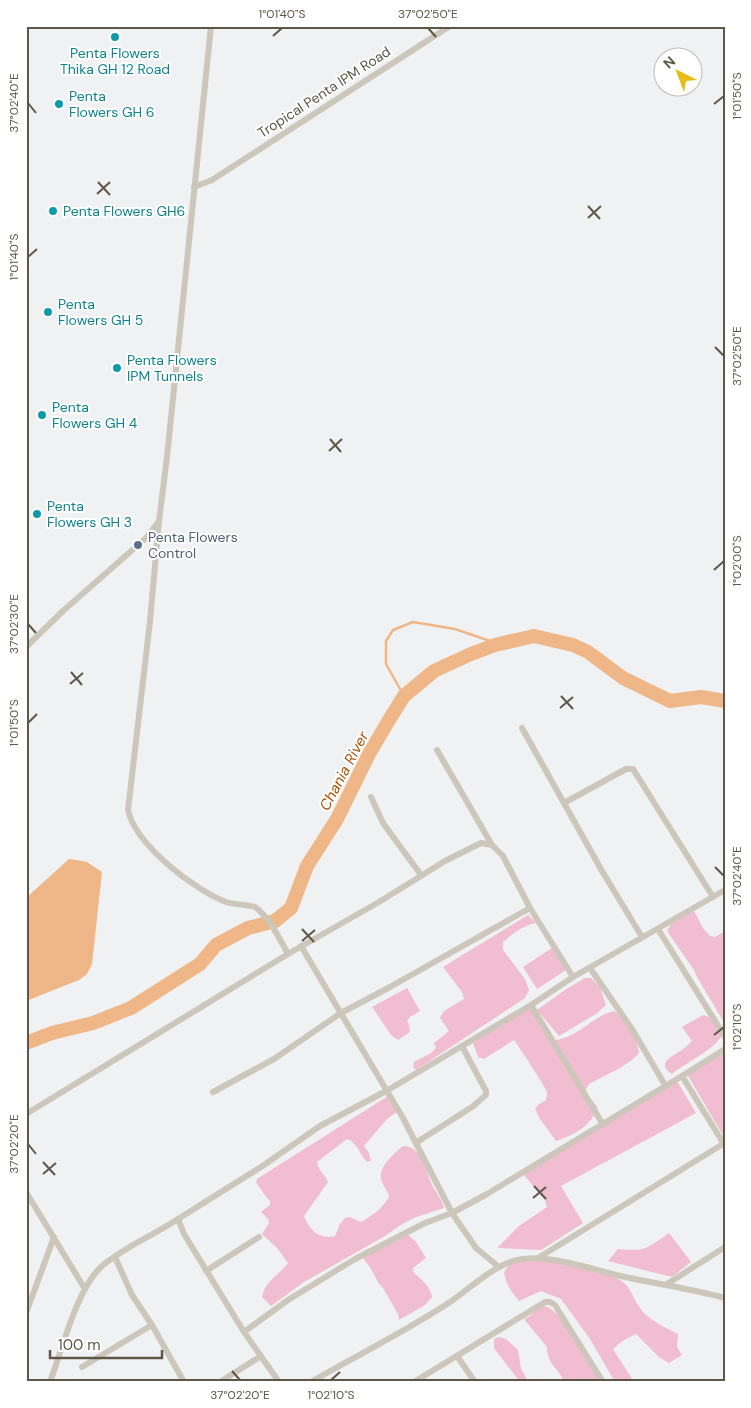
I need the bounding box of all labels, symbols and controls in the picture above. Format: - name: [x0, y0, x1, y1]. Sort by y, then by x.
- text: 1°01'40"S: [258, 6, 306, 22]
- text: 37°02'50"E: [398, 6, 458, 22]
- marker: Penta Flowers Thika GH 12 Road: [109, 31, 121, 43]
- street label: Tropical Penta IPM Road: [254, 42, 394, 142]
- place label: Penta Flowers Thika GH 12 Road: [60, 44, 170, 78]
- north arrow: [654, 48, 704, 98]
- text: N: [659, 52, 679, 72]
- text: 1°01'50"S: [729, 72, 745, 120]
- text: 37°02'40"E: [6, 73, 22, 133]
- place label: Penta Flowers GH 6: [69, 87, 155, 121]
- marker: Penta Flowers GH 6: [53, 98, 65, 110]
- place label: Penta Flowers GH6: [63, 202, 185, 220]
- marker: Penta Flowers GH6: [47, 205, 59, 217]
- text: 1°01'40"S: [6, 233, 22, 281]
- place label: Penta Flowers GH 5: [58, 295, 143, 329]
- marker: Penta Flowers GH 5: [42, 306, 54, 318]
- text: 37°02'50"E: [729, 326, 745, 386]
- place label: Penta Flowers IPM Tunnels: [127, 351, 217, 385]
- marker: Penta Flowers IPM Tunnels: [111, 362, 123, 374]
- place label: Penta Flowers GH 4: [52, 398, 138, 432]
- marker: Penta Flowers GH 4: [36, 409, 48, 421]
- place label: Penta Flowers GH 3: [47, 497, 132, 531]
- marker: Penta Flowers GH 3: [31, 508, 43, 520]
- place label: Penta Flowers Control: [148, 528, 238, 562]
- text: 1°02'00"S: [729, 535, 745, 587]
- marker: Penta Flowers Control: [132, 539, 144, 551]
- text: 37°02'30"E: [6, 594, 22, 654]
- text: 1°01'50"S: [6, 699, 22, 747]
- water label: Chania River: [315, 728, 373, 814]
- text: 37°02'40"E: [729, 846, 745, 906]
- text: 1°02'10"S: [729, 1003, 745, 1051]
- text: 37°02'20"E: [6, 1114, 22, 1174]
- scale bar: [50, 1328, 162, 1360]
- text: 100 m: [58, 1335, 101, 1355]
- text: 37°02'20"E: [210, 1387, 270, 1403]
- text: 1°02'10"S: [307, 1387, 355, 1403]

